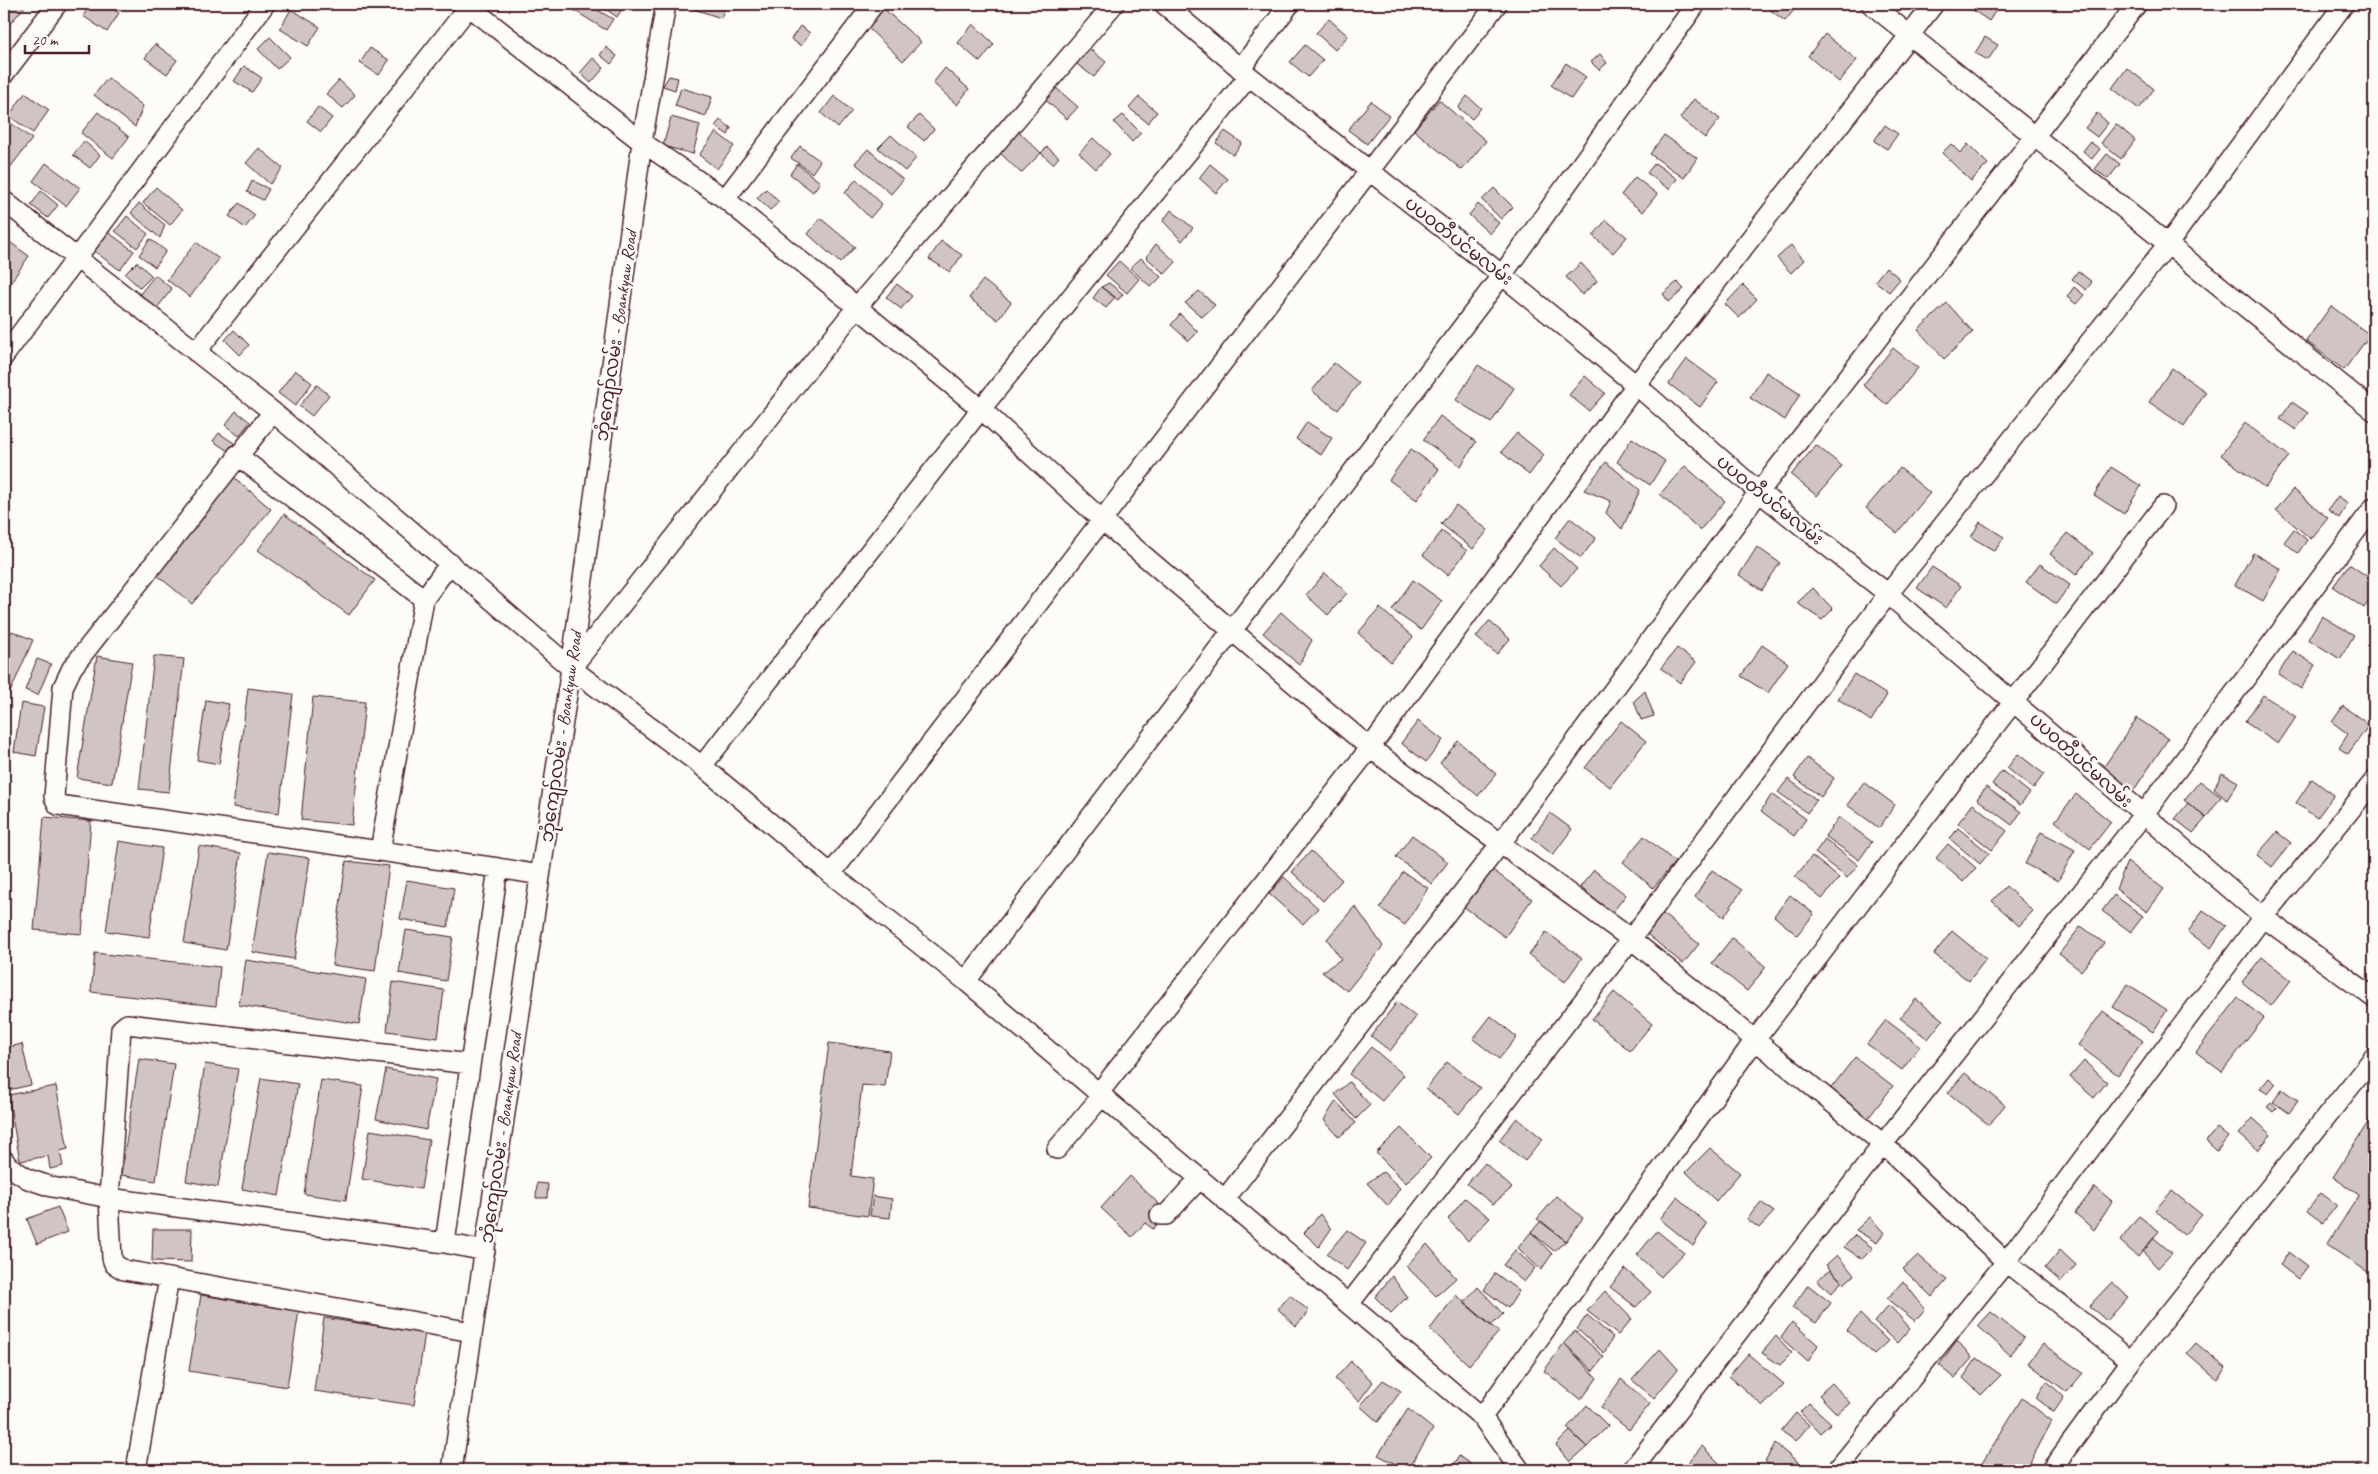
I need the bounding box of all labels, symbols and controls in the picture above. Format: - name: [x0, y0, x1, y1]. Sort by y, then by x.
- scale bar: [25, 22, 89, 54]
- text: 20 m: [32, 31, 59, 50]
- street label: ပပဝတီပင်မလမ်း: [1400, 190, 1519, 290]
- street label: ဘုံကျော်လမ်း - Boankyaw Road: [588, 226, 646, 443]
- street label: ပပဝတီပင်မလမ်း: [1712, 448, 1830, 550]
- street label: ဘုံကျော်လမ်း - Boankyaw Road: [533, 627, 591, 844]
- street label: ပပဝတီပင်မလမ်း: [2025, 706, 2139, 812]
- street label: ဘုံကျော်လမ်း - Boankyaw Road: [473, 1028, 531, 1245]

